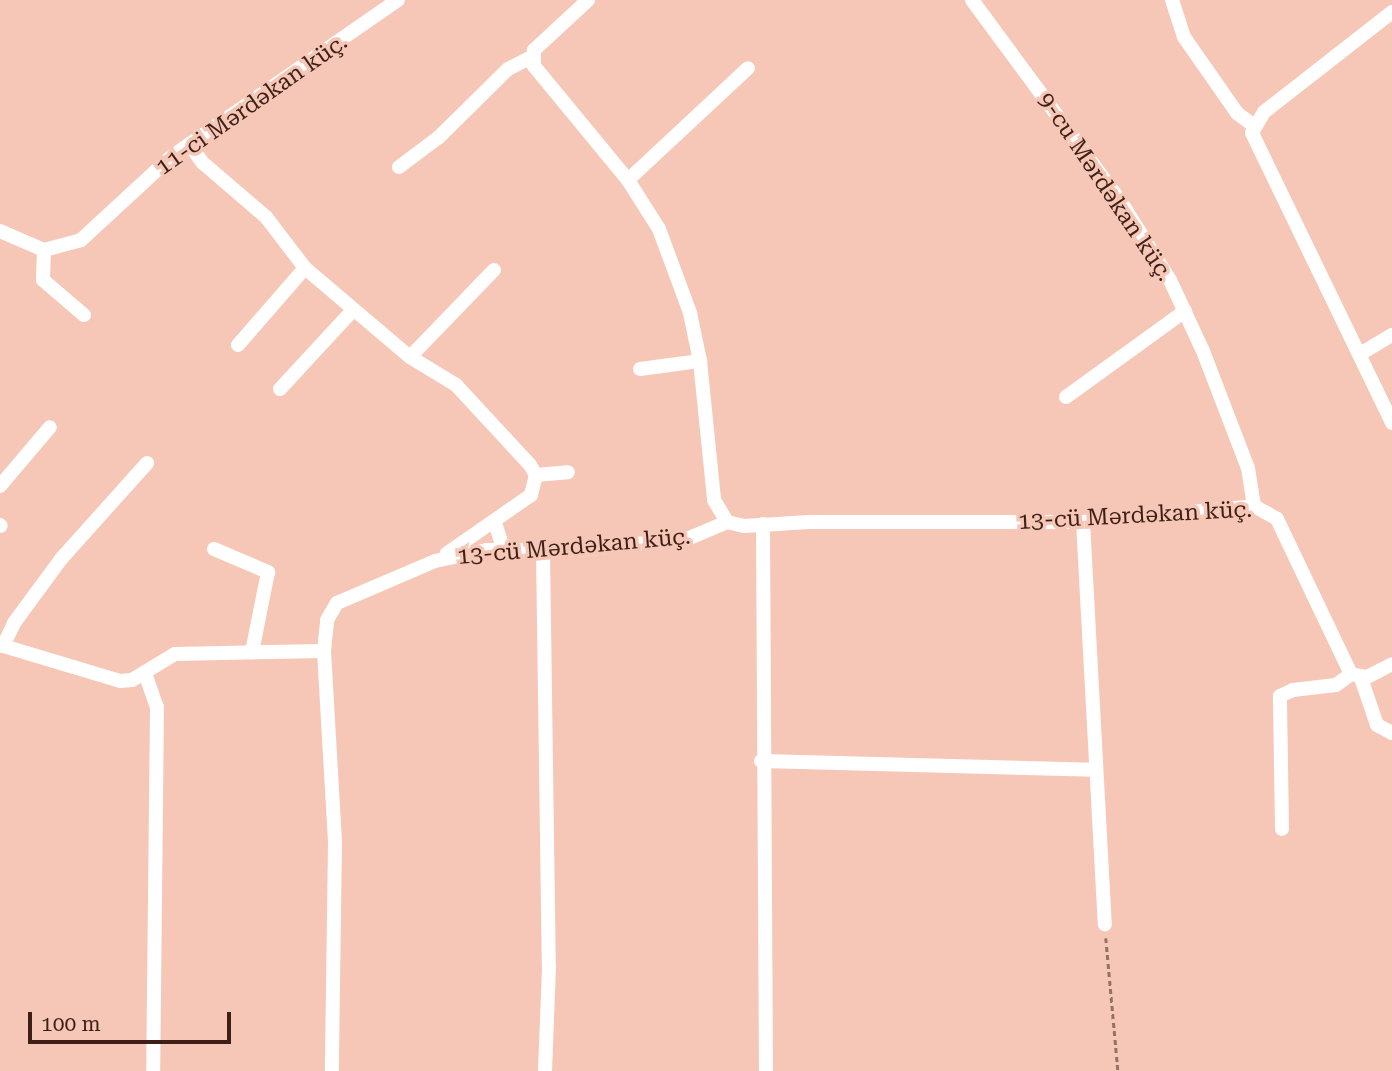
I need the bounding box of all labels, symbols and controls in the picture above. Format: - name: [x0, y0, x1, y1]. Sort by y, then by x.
- street label: 11-ci Mərdəkan küç.: [151, 29, 353, 181]
- street label: 9-cu Mərdəkan küç.: [1032, 88, 1178, 286]
- street label: 13-cü Mərdəkan küç.: [1017, 496, 1253, 536]
- street label: 13-cü Mərdəkan küç.: [456, 523, 692, 571]
- scale bar: [32, 998, 234, 1042]
- text: 100 m: [41, 1012, 101, 1036]

